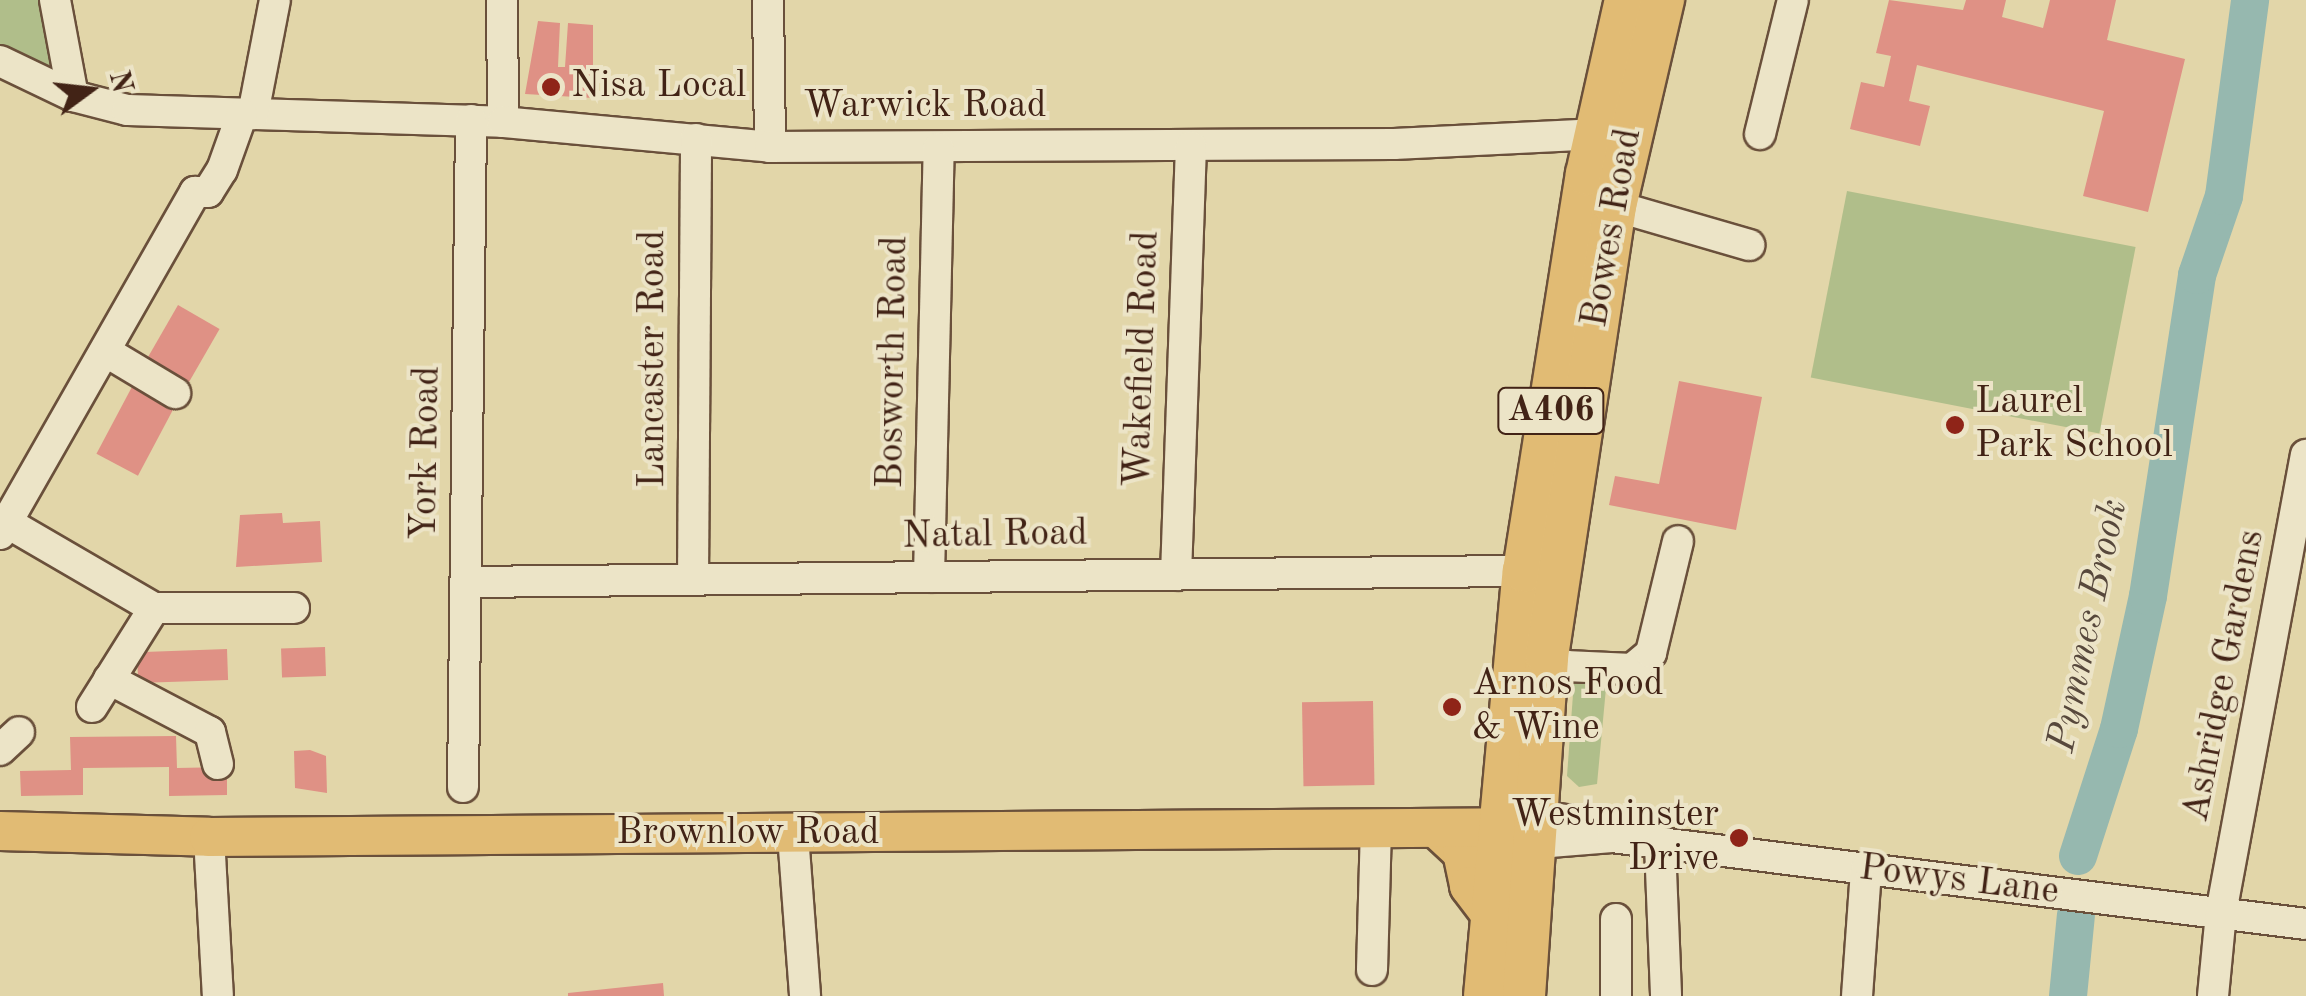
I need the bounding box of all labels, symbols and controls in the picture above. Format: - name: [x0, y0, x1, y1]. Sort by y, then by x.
- north arrow: [40, 40, 140, 140]
- place label: Nisa Local: [571, 64, 746, 110]
- text: N: [103, 68, 135, 96]
- marker: Nisa Local: [540, 76, 562, 98]
- street label: Warwick Road: [803, 84, 1047, 130]
- street label: Bowes Road: [1573, 125, 1653, 331]
- street label: Lancaster Road: [631, 230, 677, 488]
- street label: Wakefield Road: [1116, 230, 1170, 488]
- street label: Bosworth Road: [869, 235, 919, 489]
- street label: York Road: [403, 365, 451, 541]
- place label: Laurel Park School: [1975, 380, 2173, 469]
- road number: A406: [1496, 381, 1606, 441]
- marker: Laurel Park School: [1944, 414, 1966, 436]
- water label: Pymmes Brook: [2039, 495, 2139, 757]
- street label: Natal Road: [902, 512, 1088, 560]
- street label: Ashridge Gardens: [2174, 526, 2276, 826]
- place label: Arnos Food & Wine: [1472, 662, 1664, 752]
- marker: Arnos Food & Wine: [1441, 696, 1463, 718]
- place label: Westminster Drive: [1511, 793, 1719, 882]
- street label: Brownlow Road: [616, 811, 880, 857]
- marker: Westminster Drive: [1728, 827, 1750, 849]
- street label: Powys Lane: [1856, 846, 2062, 916]

